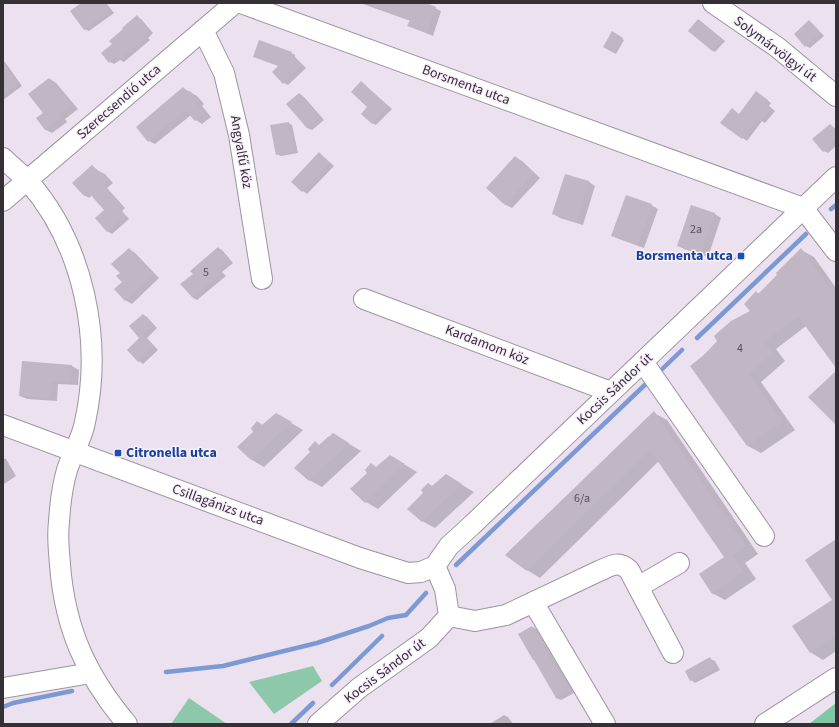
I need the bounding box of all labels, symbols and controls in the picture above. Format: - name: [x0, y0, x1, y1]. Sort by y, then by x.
- street label: Solymárvölgyi út: [729, 11, 821, 87]
- street label: Szerecsendió utca: [73, 60, 165, 144]
- street label: Borsmenta utca: [419, 60, 513, 110]
- street label: Angyalfű köz: [225, 114, 257, 190]
- house number: 2a: [690, 221, 702, 238]
- place label: Borsmenta utca: [636, 246, 733, 266]
- marker: Borsmenta utca: [736, 251, 746, 261]
- house number: 5: [203, 264, 209, 281]
- street label: Kardamom köz: [442, 320, 532, 370]
- house number: 4: [737, 340, 743, 357]
- street label: Kocsis Sándor út: [573, 348, 658, 430]
- place label: Citronella utca: [126, 443, 217, 463]
- marker: Citronella utca: [113, 448, 123, 458]
- street label: Csillagánizs utca: [169, 479, 267, 531]
- house number: 6/a: [574, 490, 590, 507]
- street label: Kocsis Sándor út: [340, 634, 430, 708]

